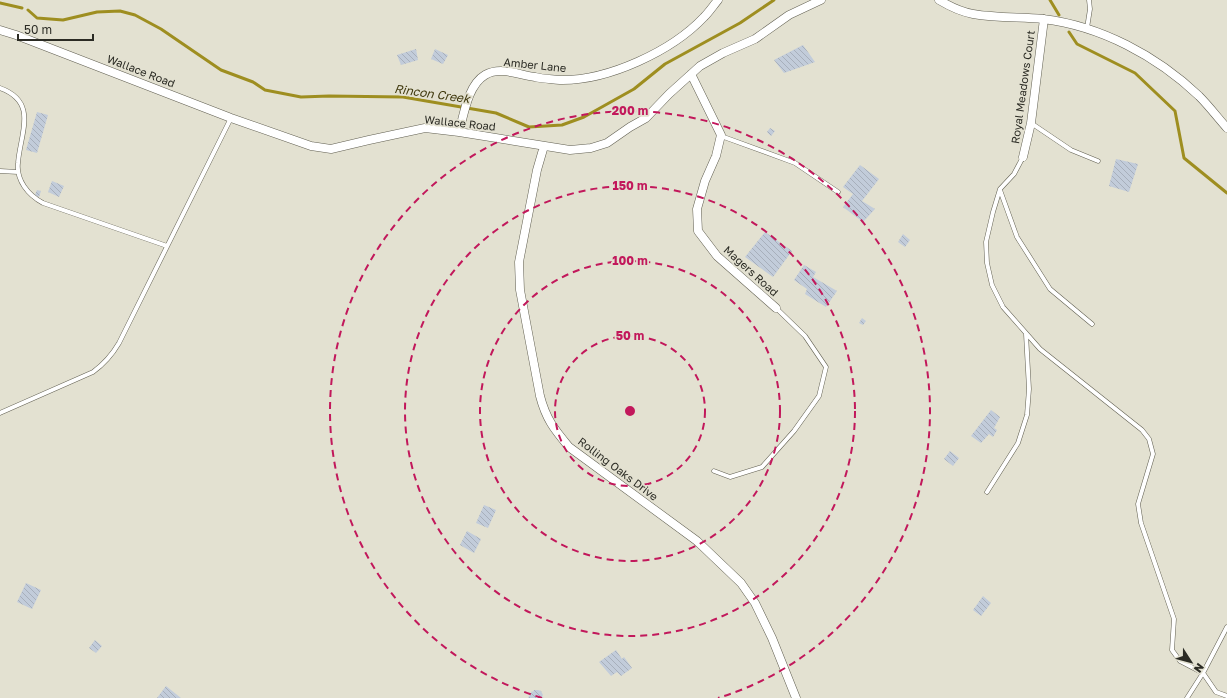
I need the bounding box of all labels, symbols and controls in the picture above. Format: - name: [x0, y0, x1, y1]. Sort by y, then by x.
- scale bar: [18, 16, 93, 42]
- text: 50 m: [24, 22, 52, 37]
- street label: Royal Meadows Court: [1008, 29, 1037, 145]
- street label: Wallace Road: [105, 52, 177, 89]
- street label: Amber Lane: [503, 55, 567, 74]
- water label: Rincon Creek: [393, 81, 472, 106]
- text: 200 m: [612, 103, 648, 118]
- street label: Wallace Road: [424, 112, 496, 133]
- text: 150 m: [613, 178, 647, 193]
- street label: Magers Road: [721, 243, 781, 298]
- text: 100 m: [612, 253, 648, 268]
- text: 50 m: [616, 328, 644, 343]
- centre of rings: [623, 404, 637, 418]
- street label: Rolling Oaks Drive: [576, 434, 661, 503]
- north arrow: [1171, 642, 1211, 682]
- text: N: [1192, 661, 1207, 675]

